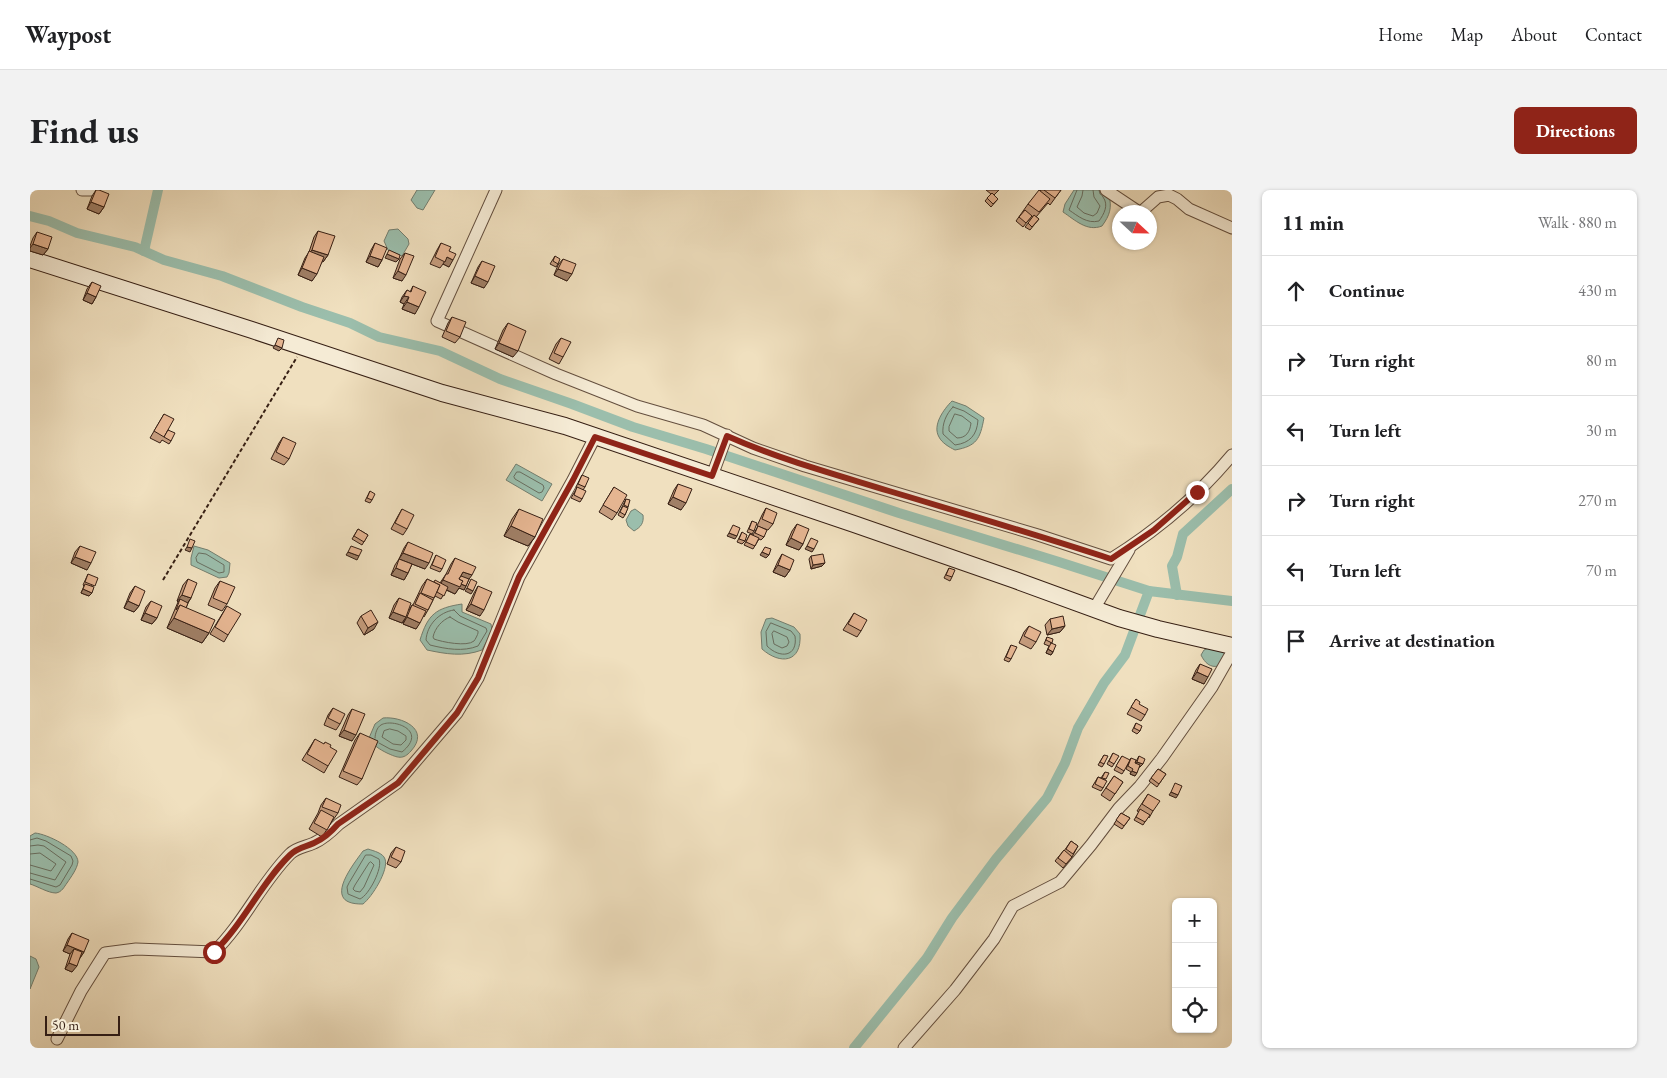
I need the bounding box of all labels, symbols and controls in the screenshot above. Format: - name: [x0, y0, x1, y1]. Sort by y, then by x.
- text: Waypost: [25, 19, 111, 50]
- text: Home: [1378, 23, 1423, 46]
- text: Map: [1451, 23, 1483, 46]
- text: About: [1511, 23, 1557, 46]
- text: Contact: [1585, 23, 1642, 46]
- button: Directions: [1514, 107, 1637, 154]
- text: Find us: [30, 108, 139, 153]
- north arrow: [1112, 205, 1157, 250]
- text: 11 min: [1282, 209, 1344, 236]
- text: Walk · 880 m: [1538, 212, 1617, 233]
- icon: ahead: [1282, 277, 1310, 305]
- text: Continue: [1329, 278, 1404, 303]
- text: 430 m: [1578, 280, 1617, 301]
- icon: right: [1282, 347, 1310, 375]
- text: Turn right: [1329, 348, 1415, 373]
- text: 80 m: [1586, 350, 1617, 371]
- icon: left: [1282, 417, 1310, 445]
- text: Turn left: [1329, 418, 1401, 443]
- text: 30 m: [1586, 420, 1617, 441]
- route end: [1186, 481, 1209, 504]
- icon: right: [1282, 487, 1310, 515]
- text: Turn right: [1329, 488, 1415, 513]
- text: 270 m: [1578, 490, 1617, 511]
- icon: left: [1282, 557, 1310, 585]
- text: Turn left: [1329, 558, 1401, 583]
- text: 70 m: [1586, 560, 1617, 581]
- icon: arrive: [1282, 627, 1310, 655]
- text: Arrive at destination: [1329, 628, 1495, 653]
- map controls: [1172, 898, 1217, 1033]
- button: +: [1172, 898, 1217, 943]
- route start: [203, 941, 226, 964]
- button: −: [1172, 943, 1217, 988]
- button: locate: [1172, 988, 1217, 1033]
- scale bar: [45, 1013, 120, 1036]
- text: 50 m: [52, 1016, 79, 1034]

